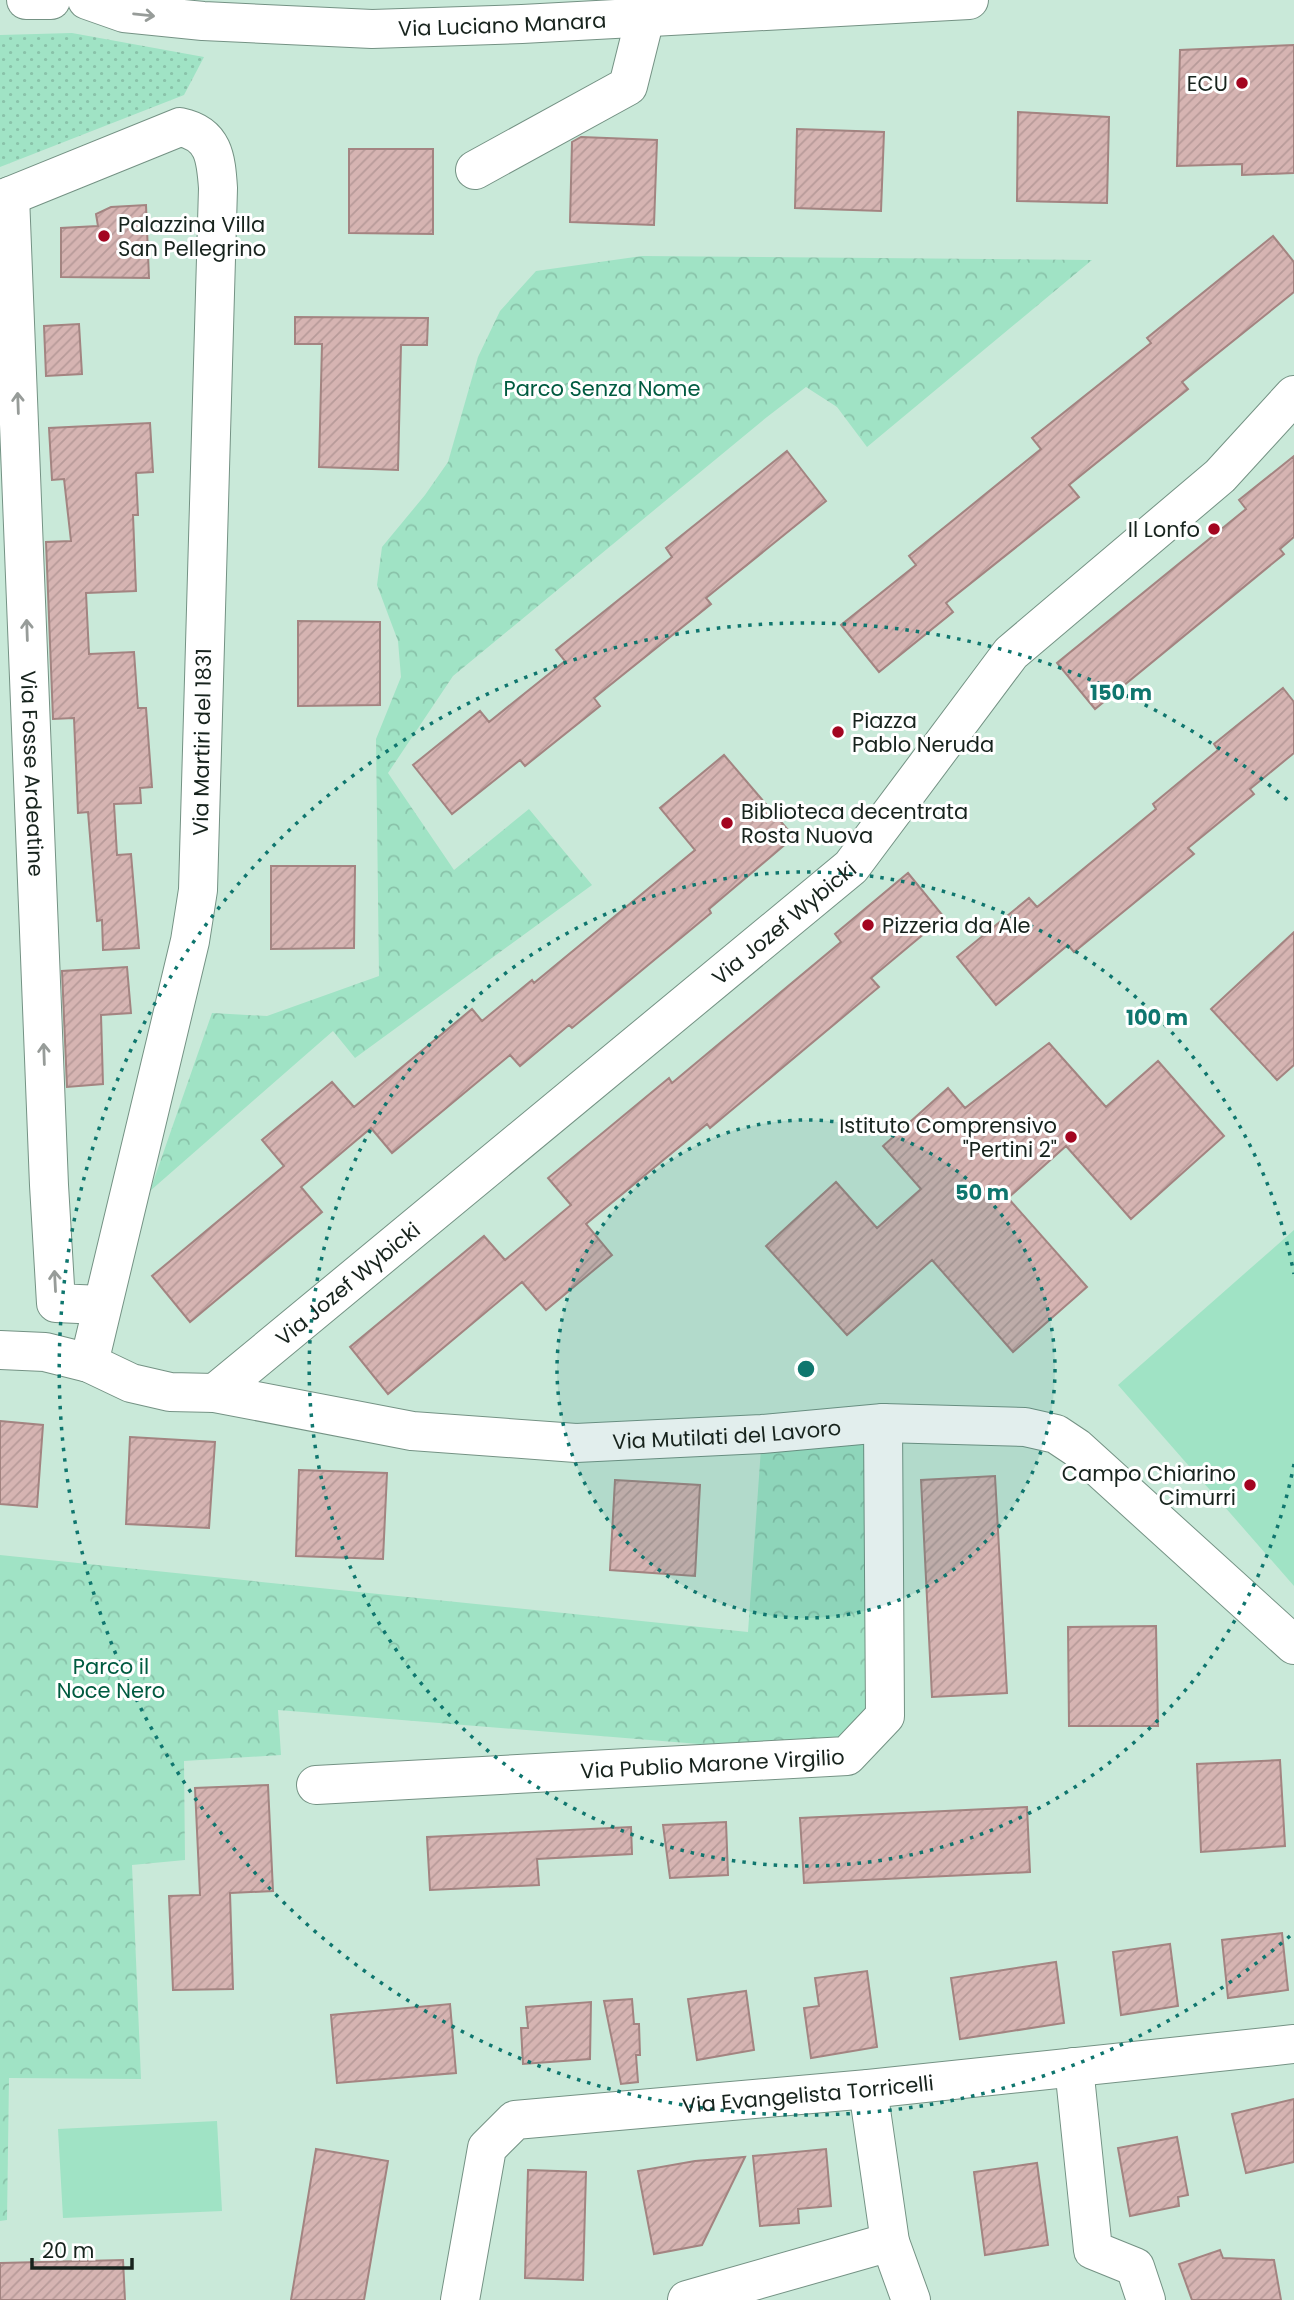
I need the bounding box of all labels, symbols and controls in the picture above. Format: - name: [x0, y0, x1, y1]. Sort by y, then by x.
- street label: Via Luciano Manara: [398, 5, 607, 43]
- one-way arrow: [132, 9, 155, 22]
- place label: ECU: [1187, 69, 1228, 98]
- marker: ECU: [1234, 75, 1250, 91]
- place label: Palazzina Villa San Pellegrino: [118, 210, 266, 263]
- marker: Palazzina Villa San Pellegrino: [96, 228, 112, 244]
- park label: Parco Senza Nome: [504, 374, 700, 403]
- one-way arrow: [12, 392, 25, 415]
- place label: Il Lonfo: [1128, 515, 1200, 544]
- marker: Il Lonfo: [1206, 521, 1222, 537]
- one-way arrow: [21, 619, 34, 642]
- street label: Via Martiri del 1831: [186, 648, 218, 836]
- street label: Via Fosse Ardeatine: [14, 670, 51, 877]
- text: 150 m: [1090, 678, 1152, 707]
- place label: Piazza Pablo Neruda: [852, 706, 994, 759]
- marker: Piazza Pablo Neruda: [830, 724, 846, 740]
- place label: Biblioteca decentrata Rosta Nuova: [741, 797, 968, 850]
- marker: Biblioteca decentrata Rosta Nuova: [719, 815, 735, 831]
- street label: Via Jozef Wybicki: [705, 854, 862, 991]
- place label: Pizzeria da Ale: [882, 911, 1031, 940]
- marker: Pizzeria da Ale: [860, 917, 876, 933]
- text: 100 m: [1126, 1003, 1188, 1032]
- one-way arrow: [37, 1042, 50, 1065]
- place label: Istituto Comprensivo "Pertini 2": [839, 1111, 1057, 1164]
- marker: Istituto Comprensivo "Pertini 2": [1063, 1129, 1079, 1145]
- text: 50 m: [955, 1178, 1009, 1207]
- street label: Via Jozef Wybicki: [269, 1215, 426, 1352]
- one-way arrow: [48, 1270, 61, 1293]
- centre of rings: [794, 1357, 818, 1381]
- street label: Via Mutilati del Lavoro: [612, 1412, 842, 1456]
- place label: Campo Chiarino Cimurri: [1062, 1459, 1236, 1512]
- marker: Campo Chiarino Cimurri: [1242, 1477, 1258, 1493]
- park label: Parco il Noce Nero: [57, 1652, 165, 1705]
- street label: Via Publio Marone Virgilio: [580, 1742, 845, 1785]
- street label: Via Evangelista Torricelli: [681, 2068, 935, 2120]
- scale bar: [32, 2226, 131, 2270]
- text: 20 m: [42, 2236, 95, 2265]

